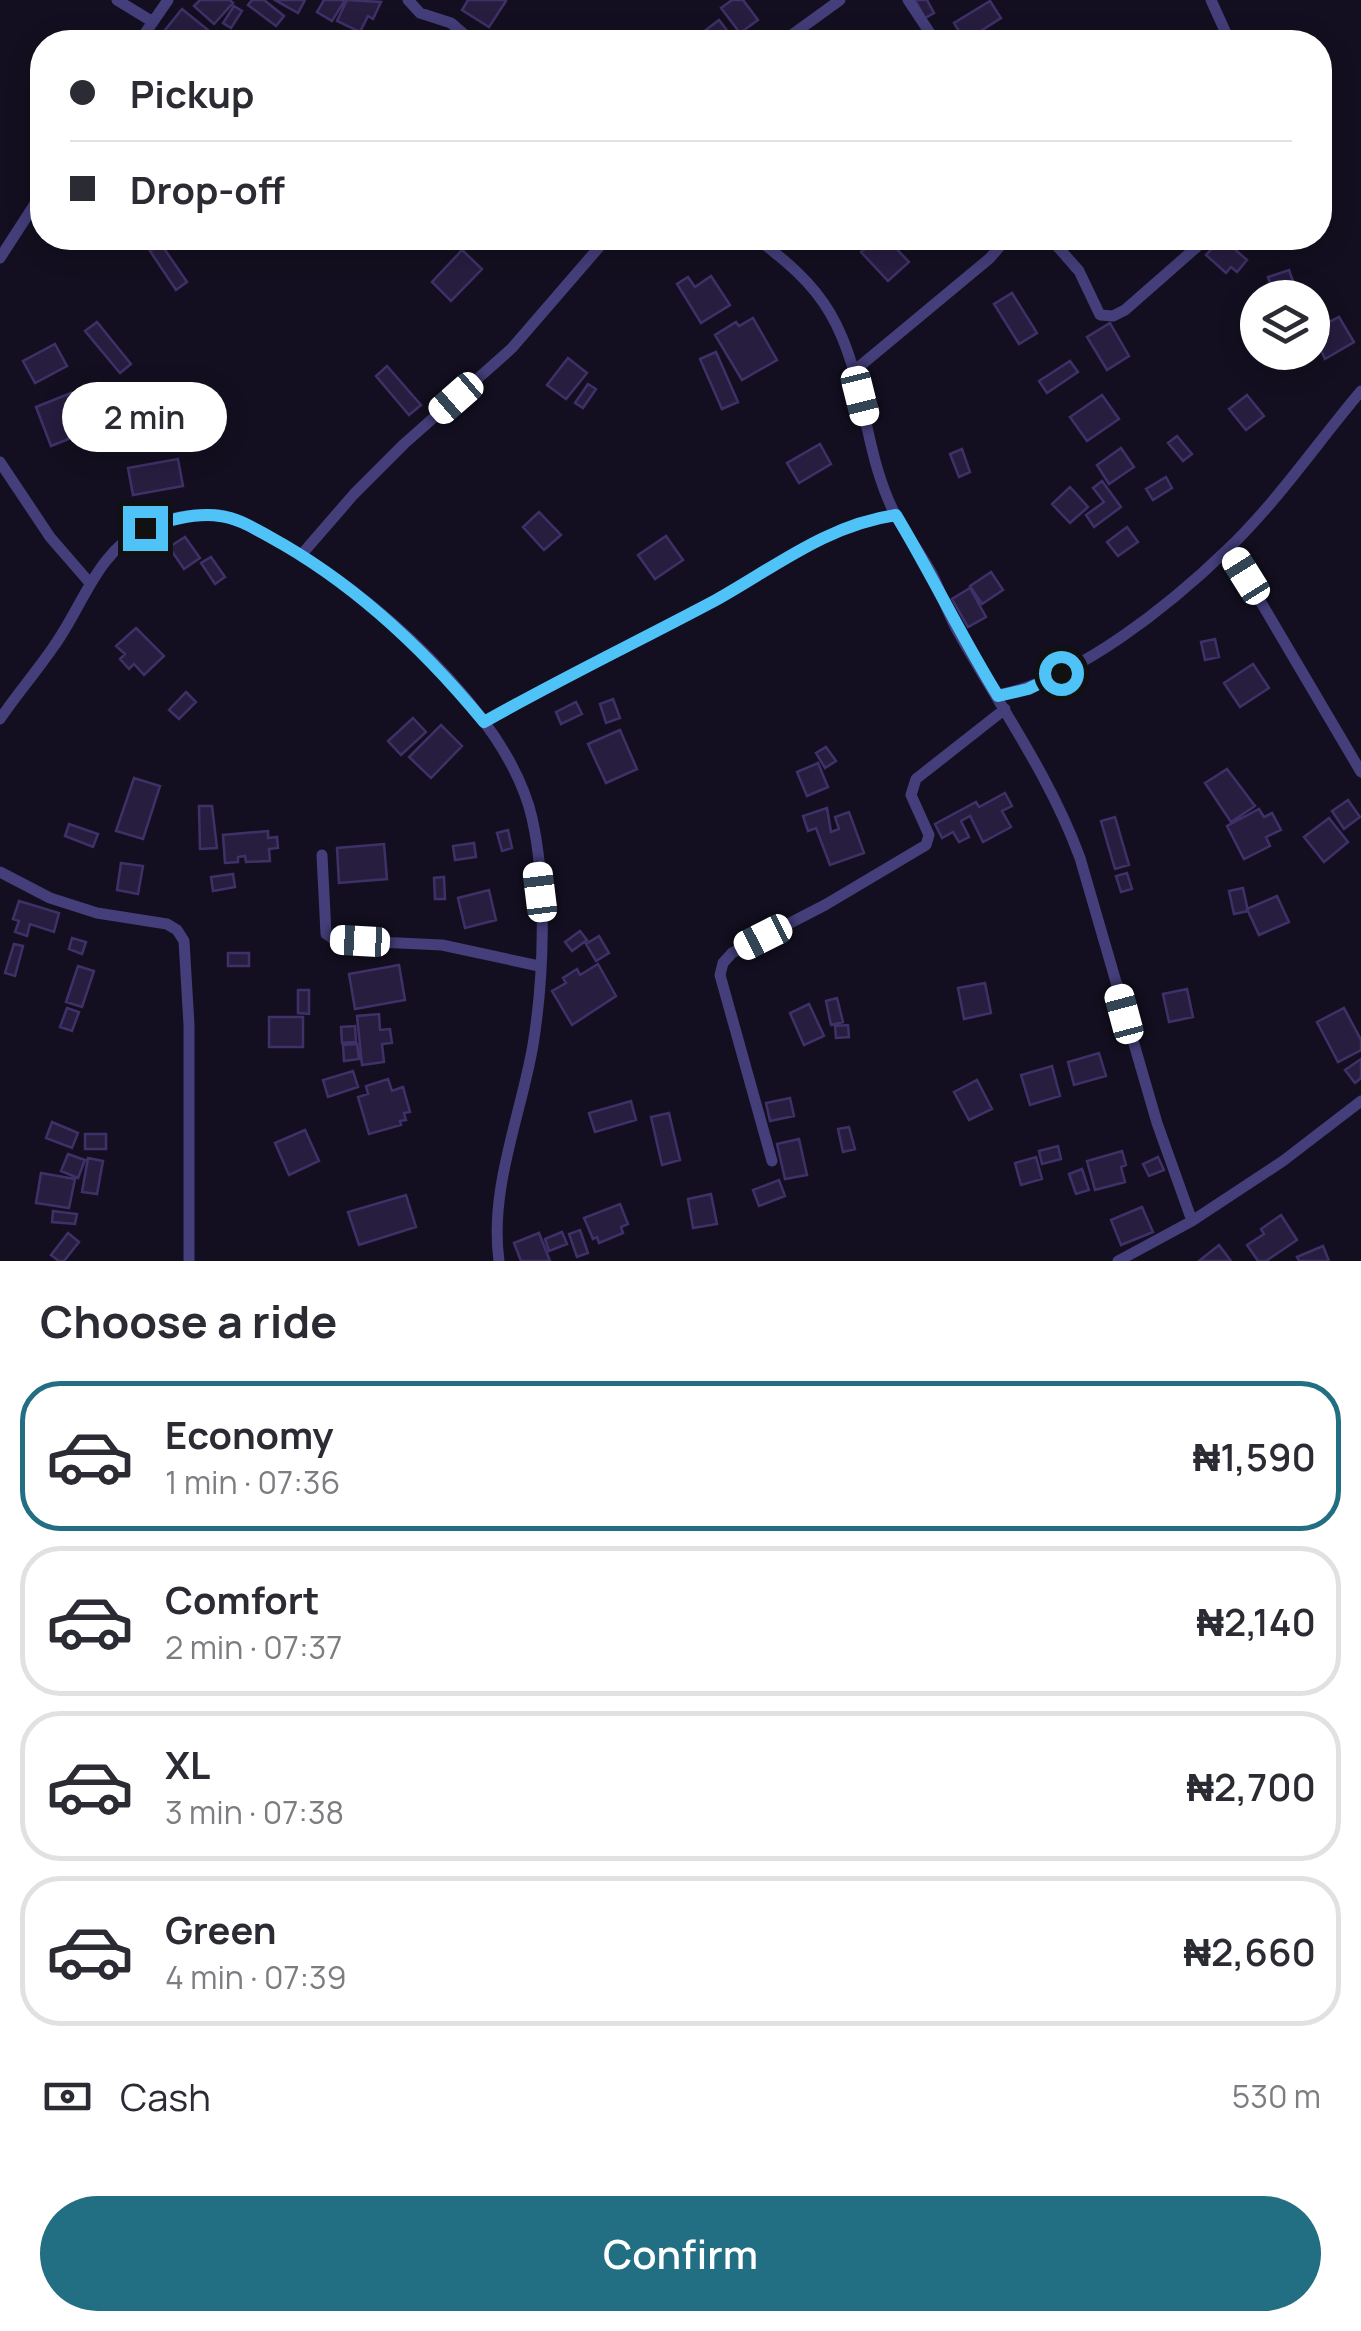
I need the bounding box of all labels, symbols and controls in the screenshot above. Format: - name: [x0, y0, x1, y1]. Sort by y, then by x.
- text: Pickup: [130, 67, 254, 119]
- text: Drop-off: [130, 163, 285, 215]
- map controls: [1240, 280, 1330, 370]
- button: layers: [1240, 280, 1330, 370]
- car: [838, 363, 882, 429]
- car: [424, 367, 488, 429]
- callout: 2 min: [62, 383, 228, 453]
- text: 2 min: [104, 395, 185, 439]
- route end: [123, 506, 168, 551]
- car: [1217, 543, 1275, 609]
- route start: [1039, 651, 1084, 696]
- car: [521, 860, 559, 924]
- car: [729, 910, 797, 964]
- car: [329, 924, 391, 958]
- car: [1102, 981, 1146, 1047]
- text: Choose a ride: [40, 1290, 337, 1352]
- text: Economy: [165, 1408, 334, 1460]
- icon: car: [45, 1411, 135, 1501]
- text: ₦1,590: [1193, 1430, 1316, 1482]
- text: 1 min · 07:36: [165, 1460, 340, 1504]
- text: Comfort: [165, 1573, 319, 1625]
- icon: car: [45, 1576, 135, 1666]
- text: ₦2,140: [1196, 1595, 1316, 1647]
- text: 2 min · 07:37: [165, 1625, 342, 1669]
- text: XL: [165, 1738, 210, 1790]
- icon: car: [45, 1741, 135, 1831]
- text: ₦2,700: [1187, 1760, 1316, 1812]
- text: 3 min · 07:38: [165, 1790, 344, 1834]
- text: Green: [165, 1903, 277, 1955]
- icon: car: [45, 1906, 135, 1996]
- text: ₦2,660: [1184, 1925, 1316, 1977]
- text: 4 min · 07:39: [165, 1955, 347, 1999]
- icon: cash: [40, 2069, 95, 2124]
- text: Cash: [120, 2070, 211, 2122]
- text: 530 m: [1232, 2074, 1321, 2118]
- button: Confirm: [40, 2196, 1321, 2311]

